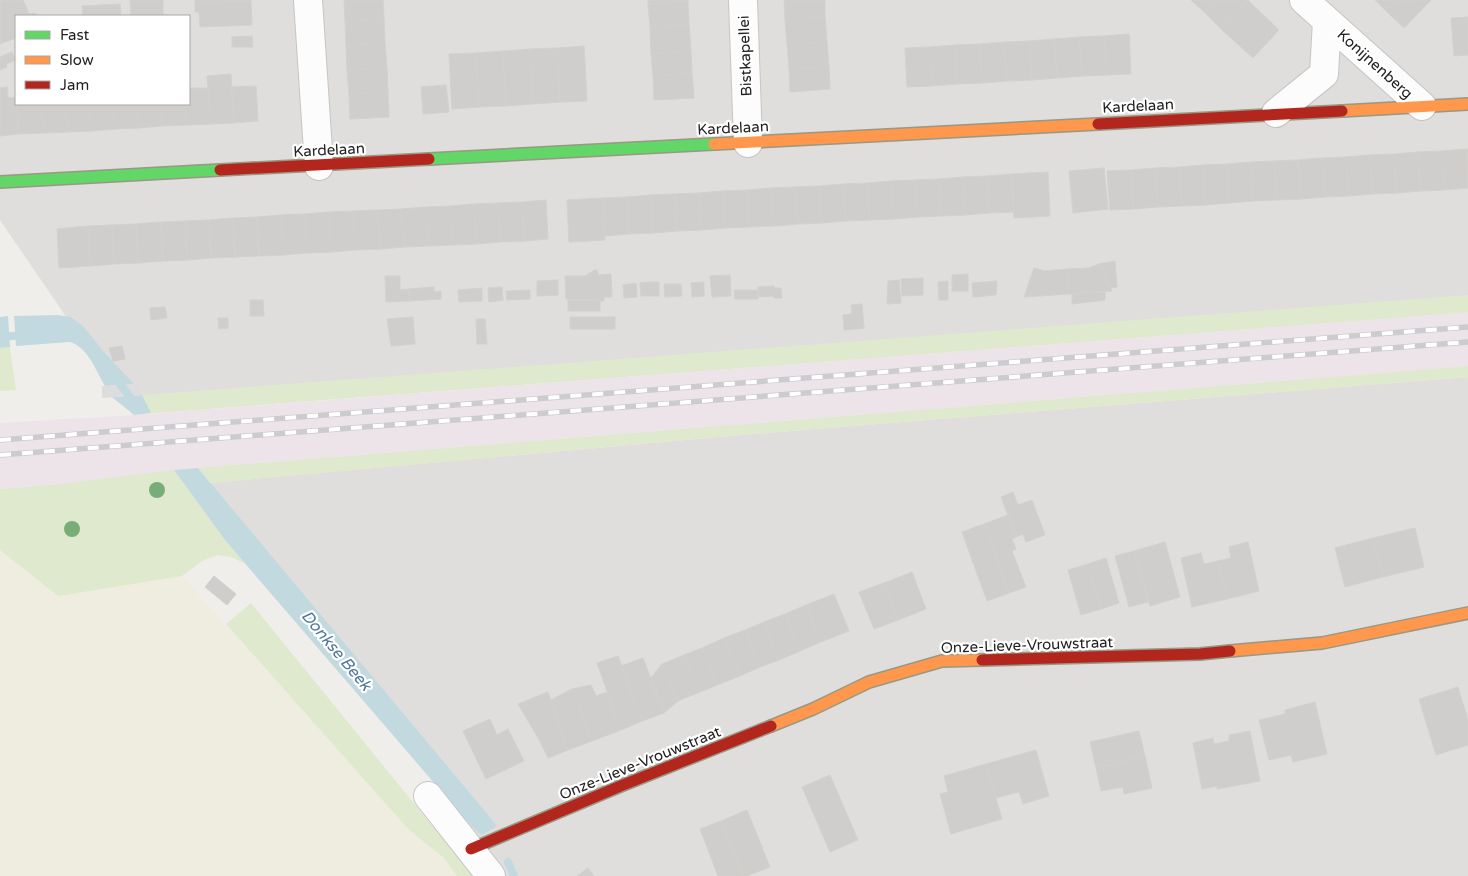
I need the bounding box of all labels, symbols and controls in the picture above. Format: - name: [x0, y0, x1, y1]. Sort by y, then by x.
- legend: [15, 15, 190, 105]
- street label: Bistkapellei: [735, 15, 755, 97]
- street label: Konijnenberg: [1333, 25, 1417, 103]
- text: Fast: [60, 26, 90, 44]
- text: Slow: [60, 51, 94, 69]
- text: Jam: [60, 76, 89, 94]
- street label: Kardelaan: [1102, 95, 1174, 117]
- street label: Kardelaan: [697, 117, 769, 139]
- street label: Kardelaan: [293, 139, 365, 161]
- water label: Donkse Beek: [297, 606, 376, 696]
- street label: Onze-Lieve-Vrouwstraat: [941, 633, 1114, 657]
- street label: Onze-Lieve-Vrouwstraat: [557, 722, 724, 804]

